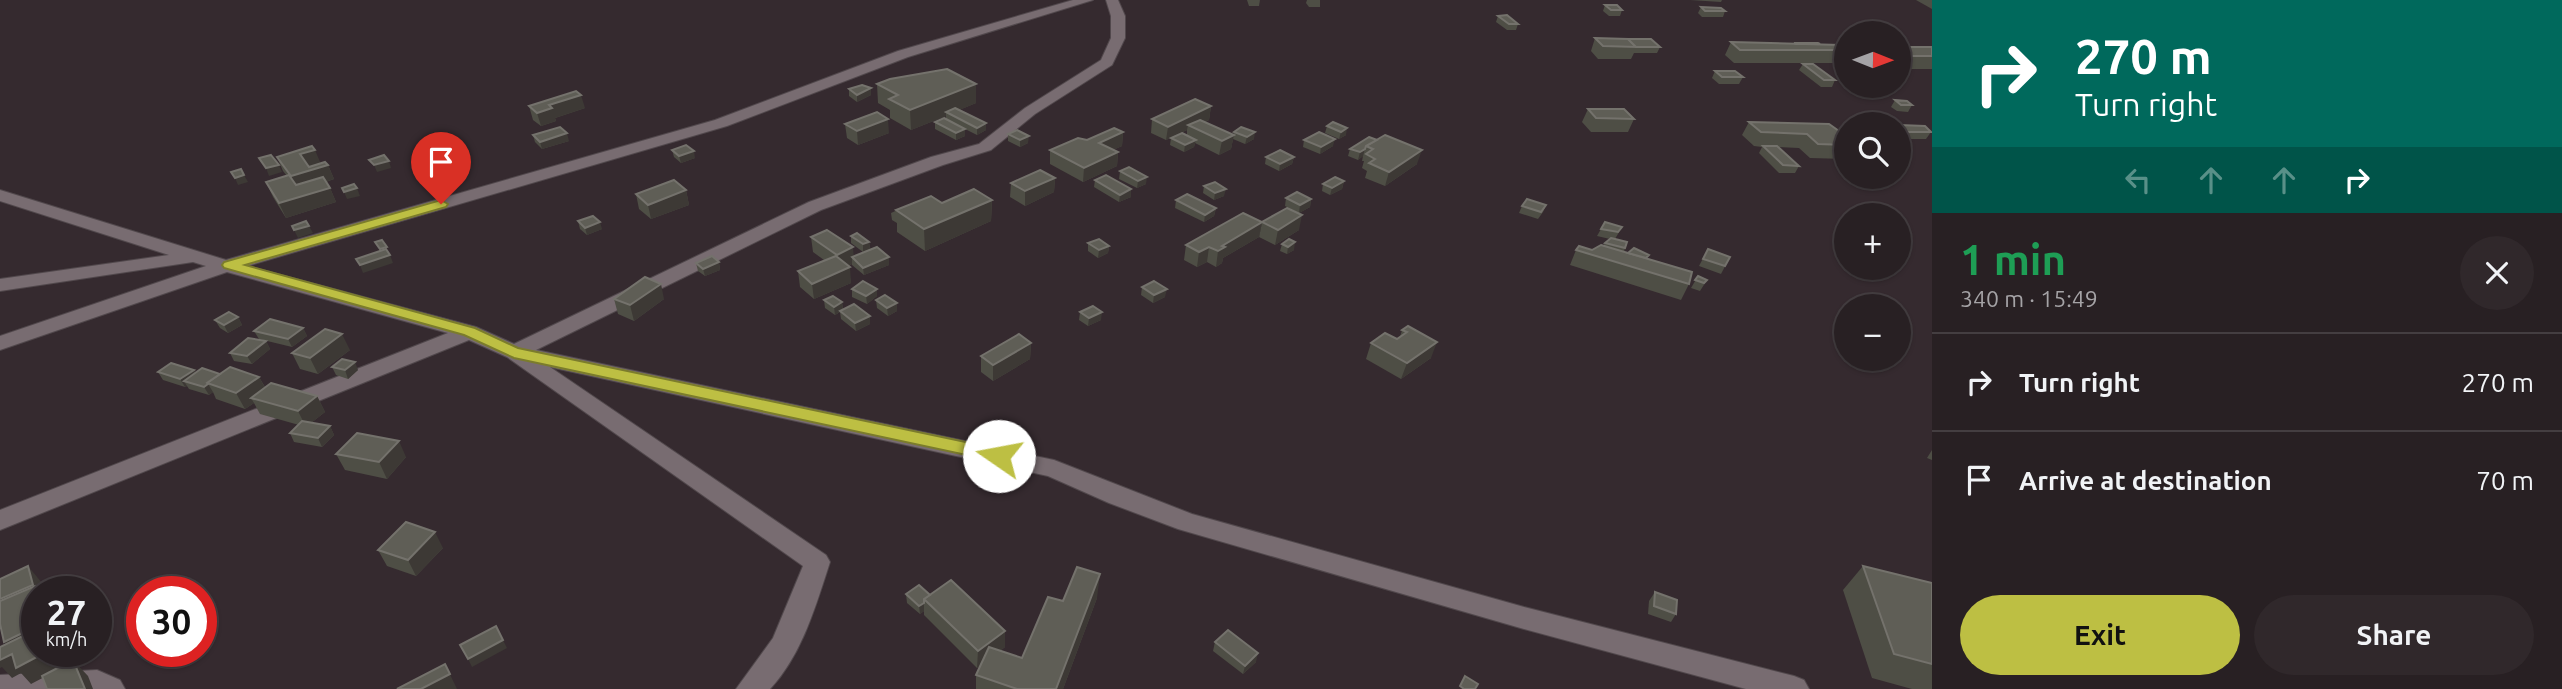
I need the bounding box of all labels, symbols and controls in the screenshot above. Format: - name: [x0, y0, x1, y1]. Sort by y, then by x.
- north arrow: [1834, 21, 1911, 98]
- map controls: [1834, 21, 1911, 371]
- icon: right: [1960, 28, 2051, 119]
- text: 270 m: [2075, 28, 2212, 83]
- text: Turn right: [2075, 86, 2217, 122]
- button: search: [1834, 112, 1911, 189]
- pin: [411, 132, 471, 204]
- icon: arrive: [422, 143, 460, 181]
- icon: left: [2119, 161, 2157, 199]
- icon: ahead: [2192, 161, 2230, 199]
- icon: ahead: [2265, 161, 2303, 199]
- icon: right: [2338, 161, 2376, 199]
- button: +: [1834, 203, 1911, 280]
- text: 1 min: [1960, 236, 2066, 283]
- button: close: [2460, 236, 2534, 310]
- text: 340 m · 15:49: [1960, 286, 2098, 311]
- button: −: [1834, 294, 1911, 371]
- icon: right: [1960, 363, 1998, 401]
- text: Turn right: [2019, 368, 2140, 397]
- text: 270 m: [2462, 368, 2534, 397]
- position arrow: [962, 419, 1036, 493]
- icon: arrive: [1960, 461, 1998, 499]
- text: Arrive at destination: [2019, 466, 2272, 495]
- text: 70 m: [2476, 466, 2534, 495]
- speed limit sign: 30: [126, 576, 217, 667]
- text: 27: [47, 592, 86, 632]
- button: Exit: [1960, 595, 2240, 675]
- button: Share: [2254, 595, 2534, 675]
- text: km/h: [46, 629, 87, 649]

